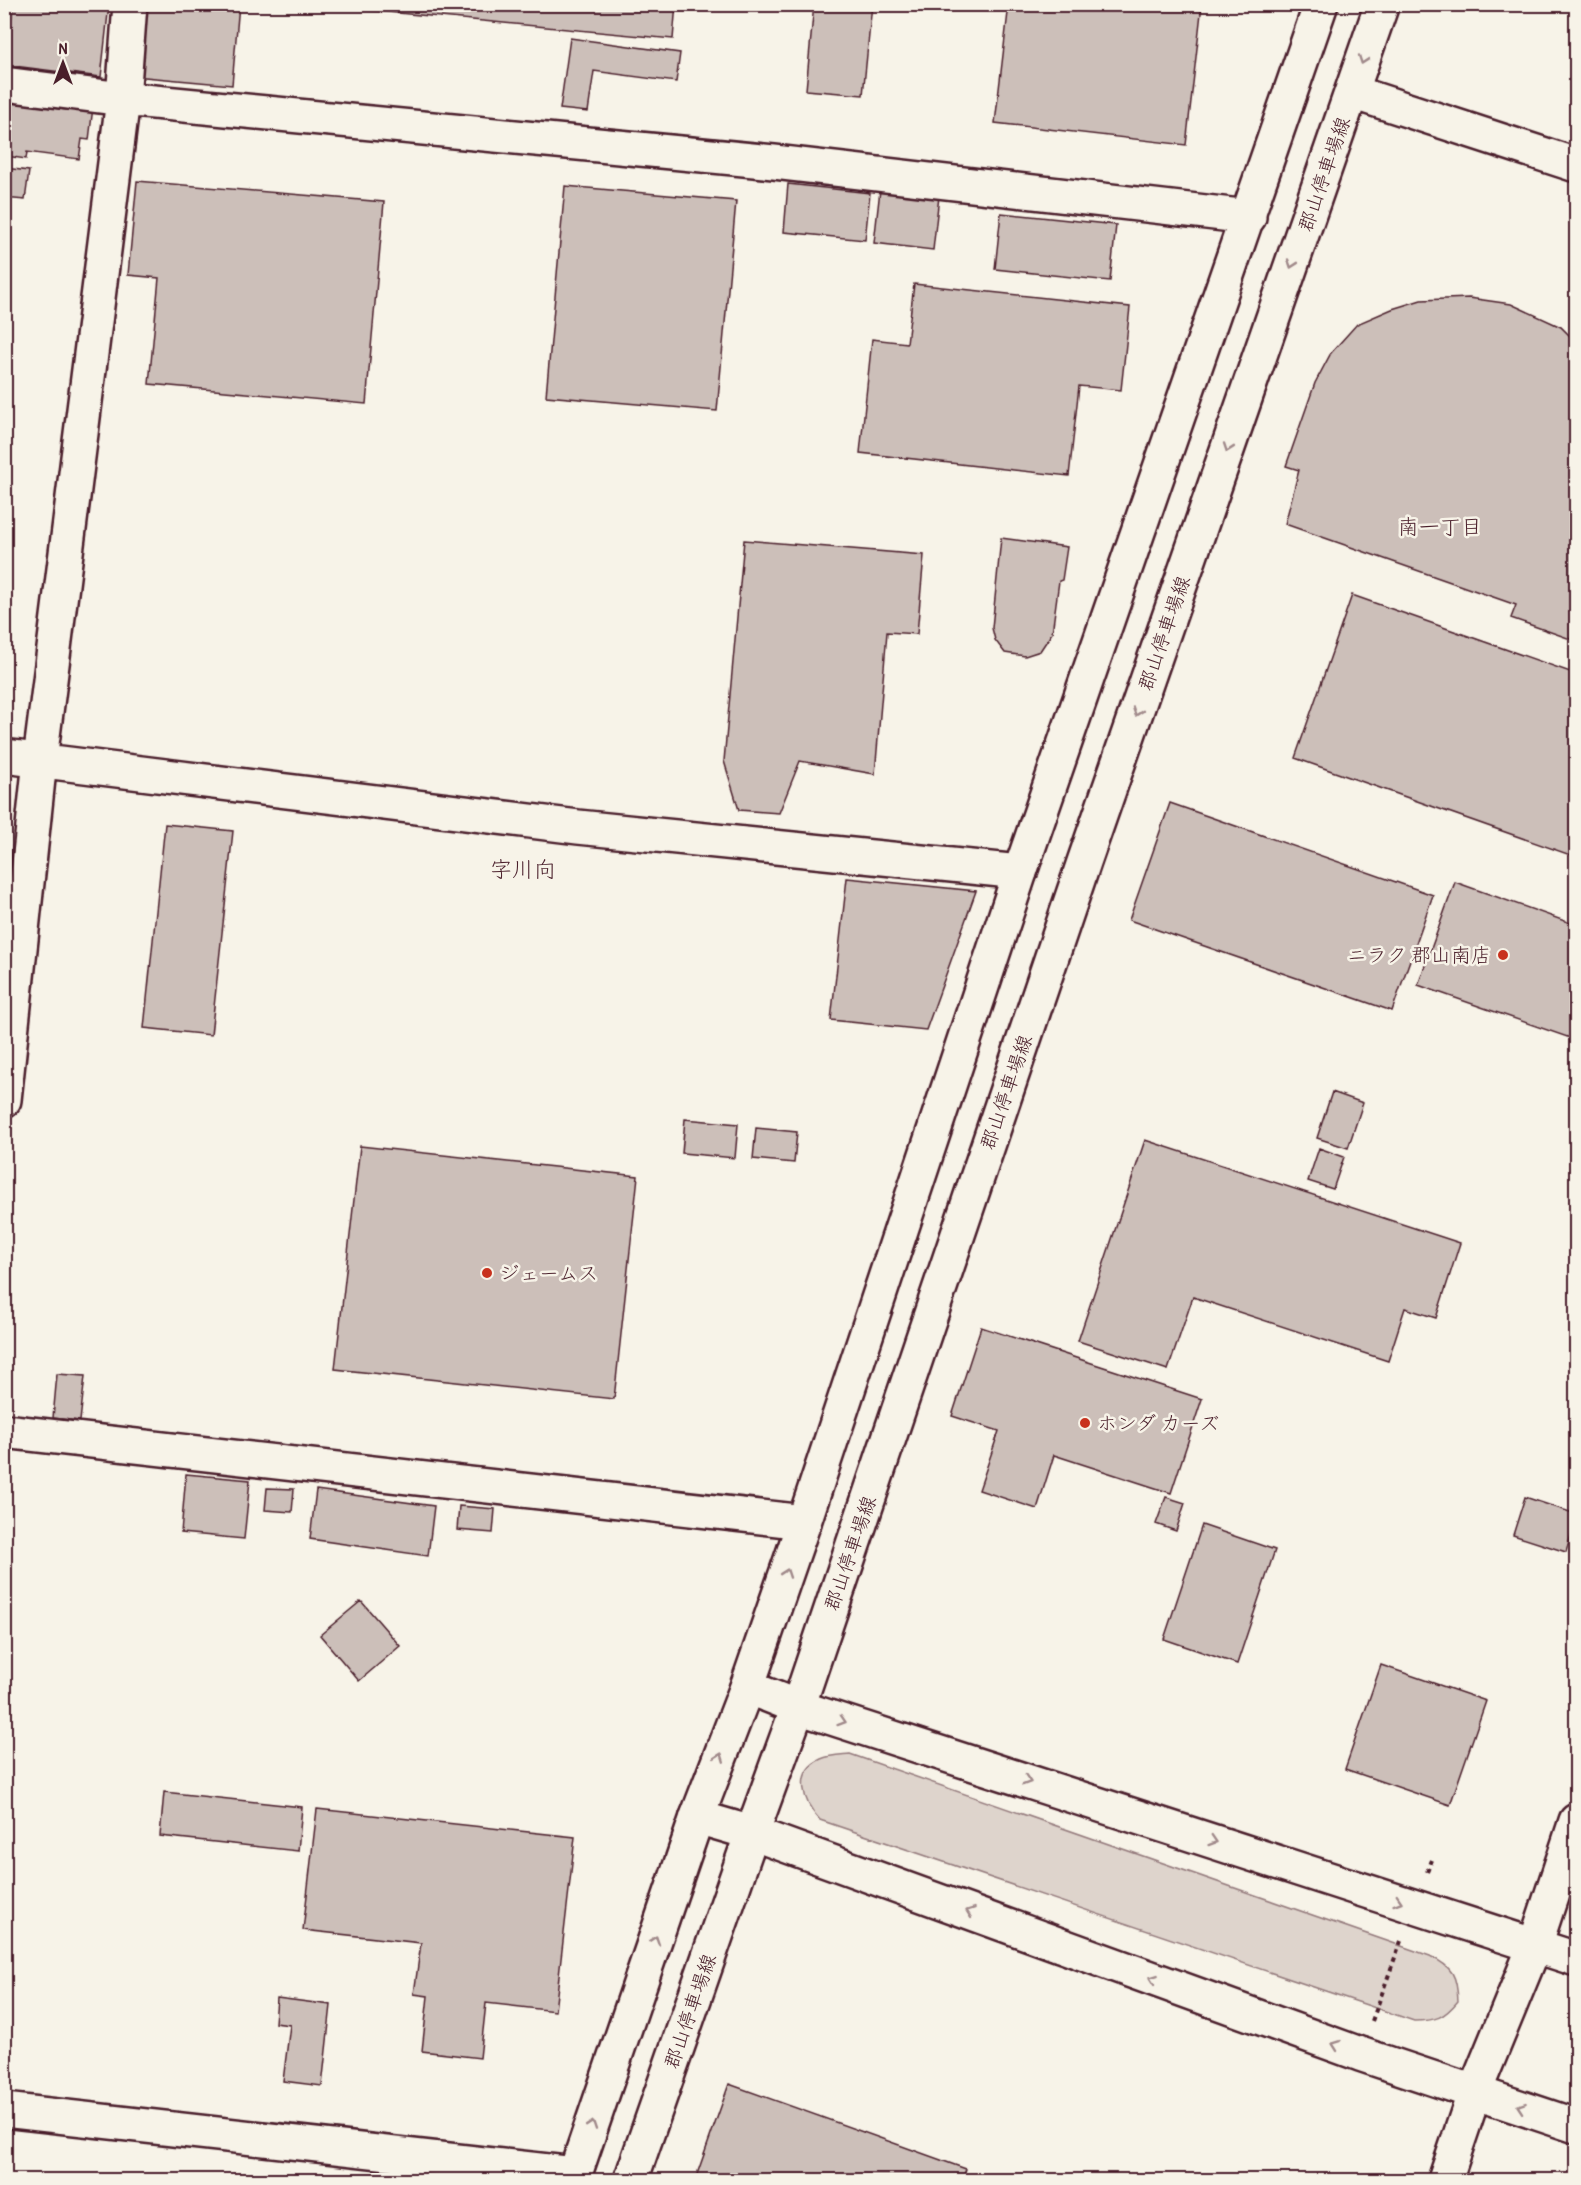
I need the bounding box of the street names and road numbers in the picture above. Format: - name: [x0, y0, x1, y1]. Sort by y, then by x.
- street label: 郡山停車場線: [1291, 113, 1356, 235]
- street label: 郡山停車場線: [1131, 572, 1196, 694]
- street label: 郡山停車場線: [973, 1031, 1038, 1153]
- street label: 郡山停車場線: [817, 1492, 882, 1614]
- street label: 郡山停車場線: [657, 1950, 722, 2072]

